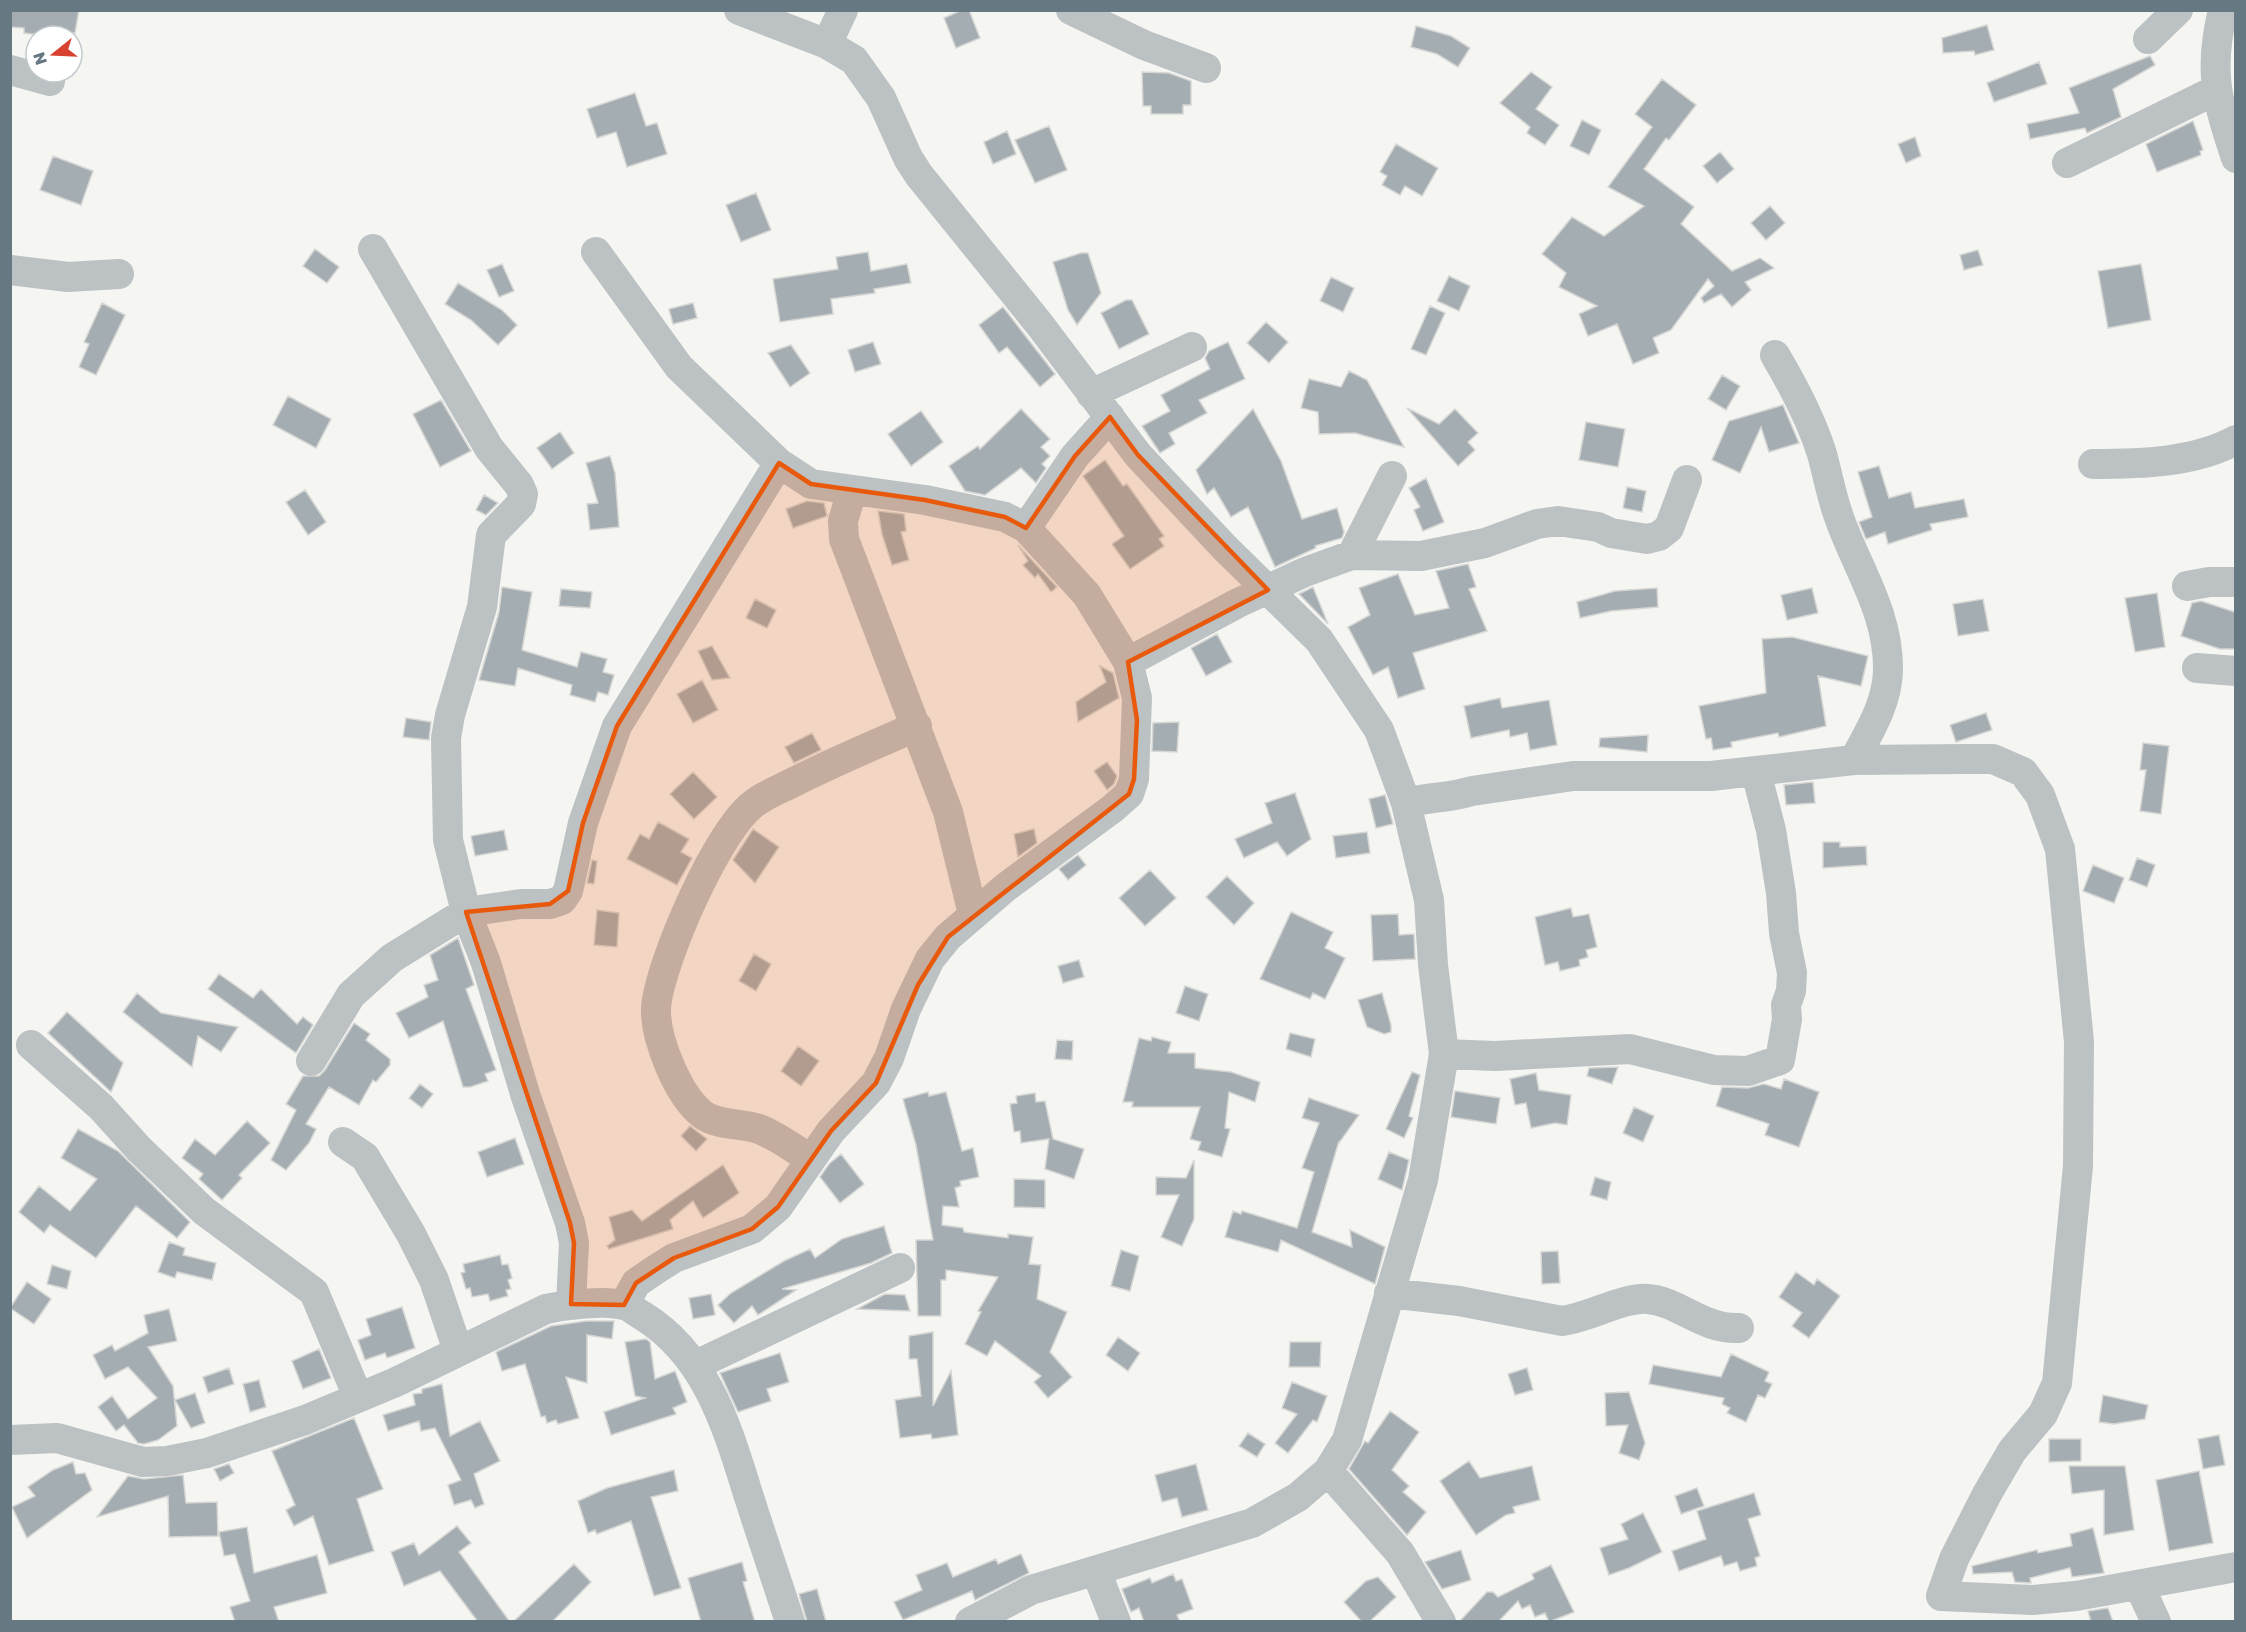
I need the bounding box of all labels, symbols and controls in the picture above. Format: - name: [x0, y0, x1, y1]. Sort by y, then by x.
- north arrow: [24, 24, 84, 84]
- text: N: [28, 50, 51, 68]

